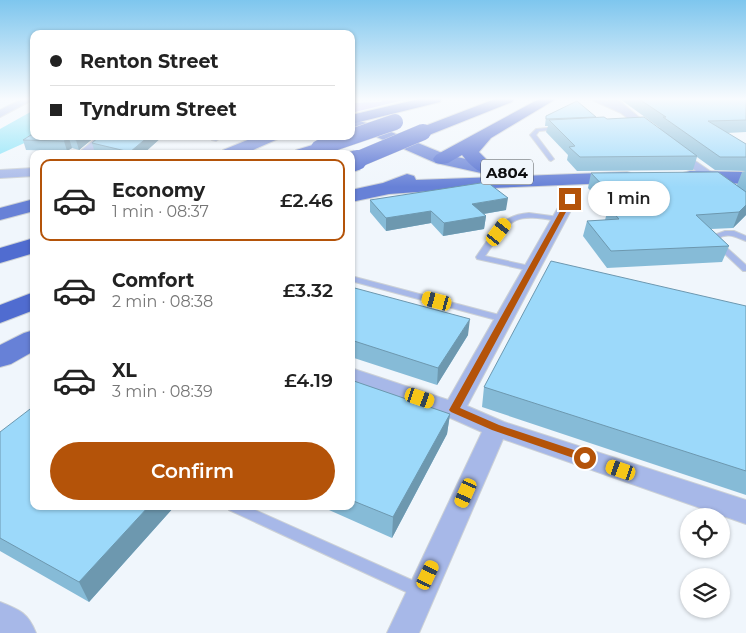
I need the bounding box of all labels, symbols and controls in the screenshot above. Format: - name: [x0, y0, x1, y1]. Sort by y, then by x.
- text: Renton Street: [80, 50, 219, 73]
- text: Tyndrum Street: [80, 98, 237, 121]
- road number: A804: [481, 160, 533, 184]
- icon: car: [52, 178, 97, 223]
- text: Economy: [112, 179, 205, 202]
- callout: 1 min: [588, 182, 670, 216]
- route end: [559, 188, 581, 210]
- text: £2.46: [280, 189, 333, 212]
- text: 1 min: [608, 189, 650, 208]
- text: 1 min · 08:37: [112, 202, 209, 221]
- car: [483, 216, 514, 248]
- icon: car: [52, 268, 97, 313]
- text: Comfort: [112, 269, 194, 292]
- text: £3.32: [283, 279, 333, 302]
- car: [420, 290, 453, 312]
- text: 2 min · 08:38: [112, 292, 213, 311]
- icon: car: [52, 358, 97, 403]
- text: XL: [112, 359, 137, 382]
- text: £4.19: [284, 369, 333, 392]
- text: 3 min · 08:39: [112, 382, 213, 401]
- car: [403, 386, 436, 410]
- button: Confirm: [50, 442, 335, 500]
- route start: [574, 447, 596, 469]
- car: [604, 458, 637, 482]
- car: [453, 476, 478, 510]
- map controls: [680, 508, 730, 618]
- button: locate: [680, 508, 730, 558]
- car: [414, 558, 441, 592]
- button: layers: [680, 568, 730, 618]

